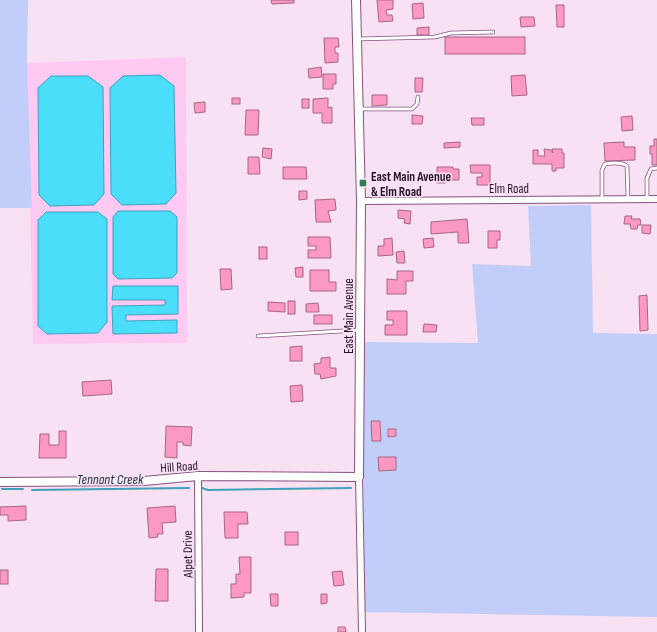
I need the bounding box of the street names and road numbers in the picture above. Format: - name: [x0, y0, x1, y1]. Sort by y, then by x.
- street label: Elm Road: [489, 181, 529, 197]
- street label: East Main Avenue: [341, 278, 357, 354]
- street label: Hill Road: [160, 458, 198, 476]
- street label: Alpet Drive: [180, 530, 196, 579]

